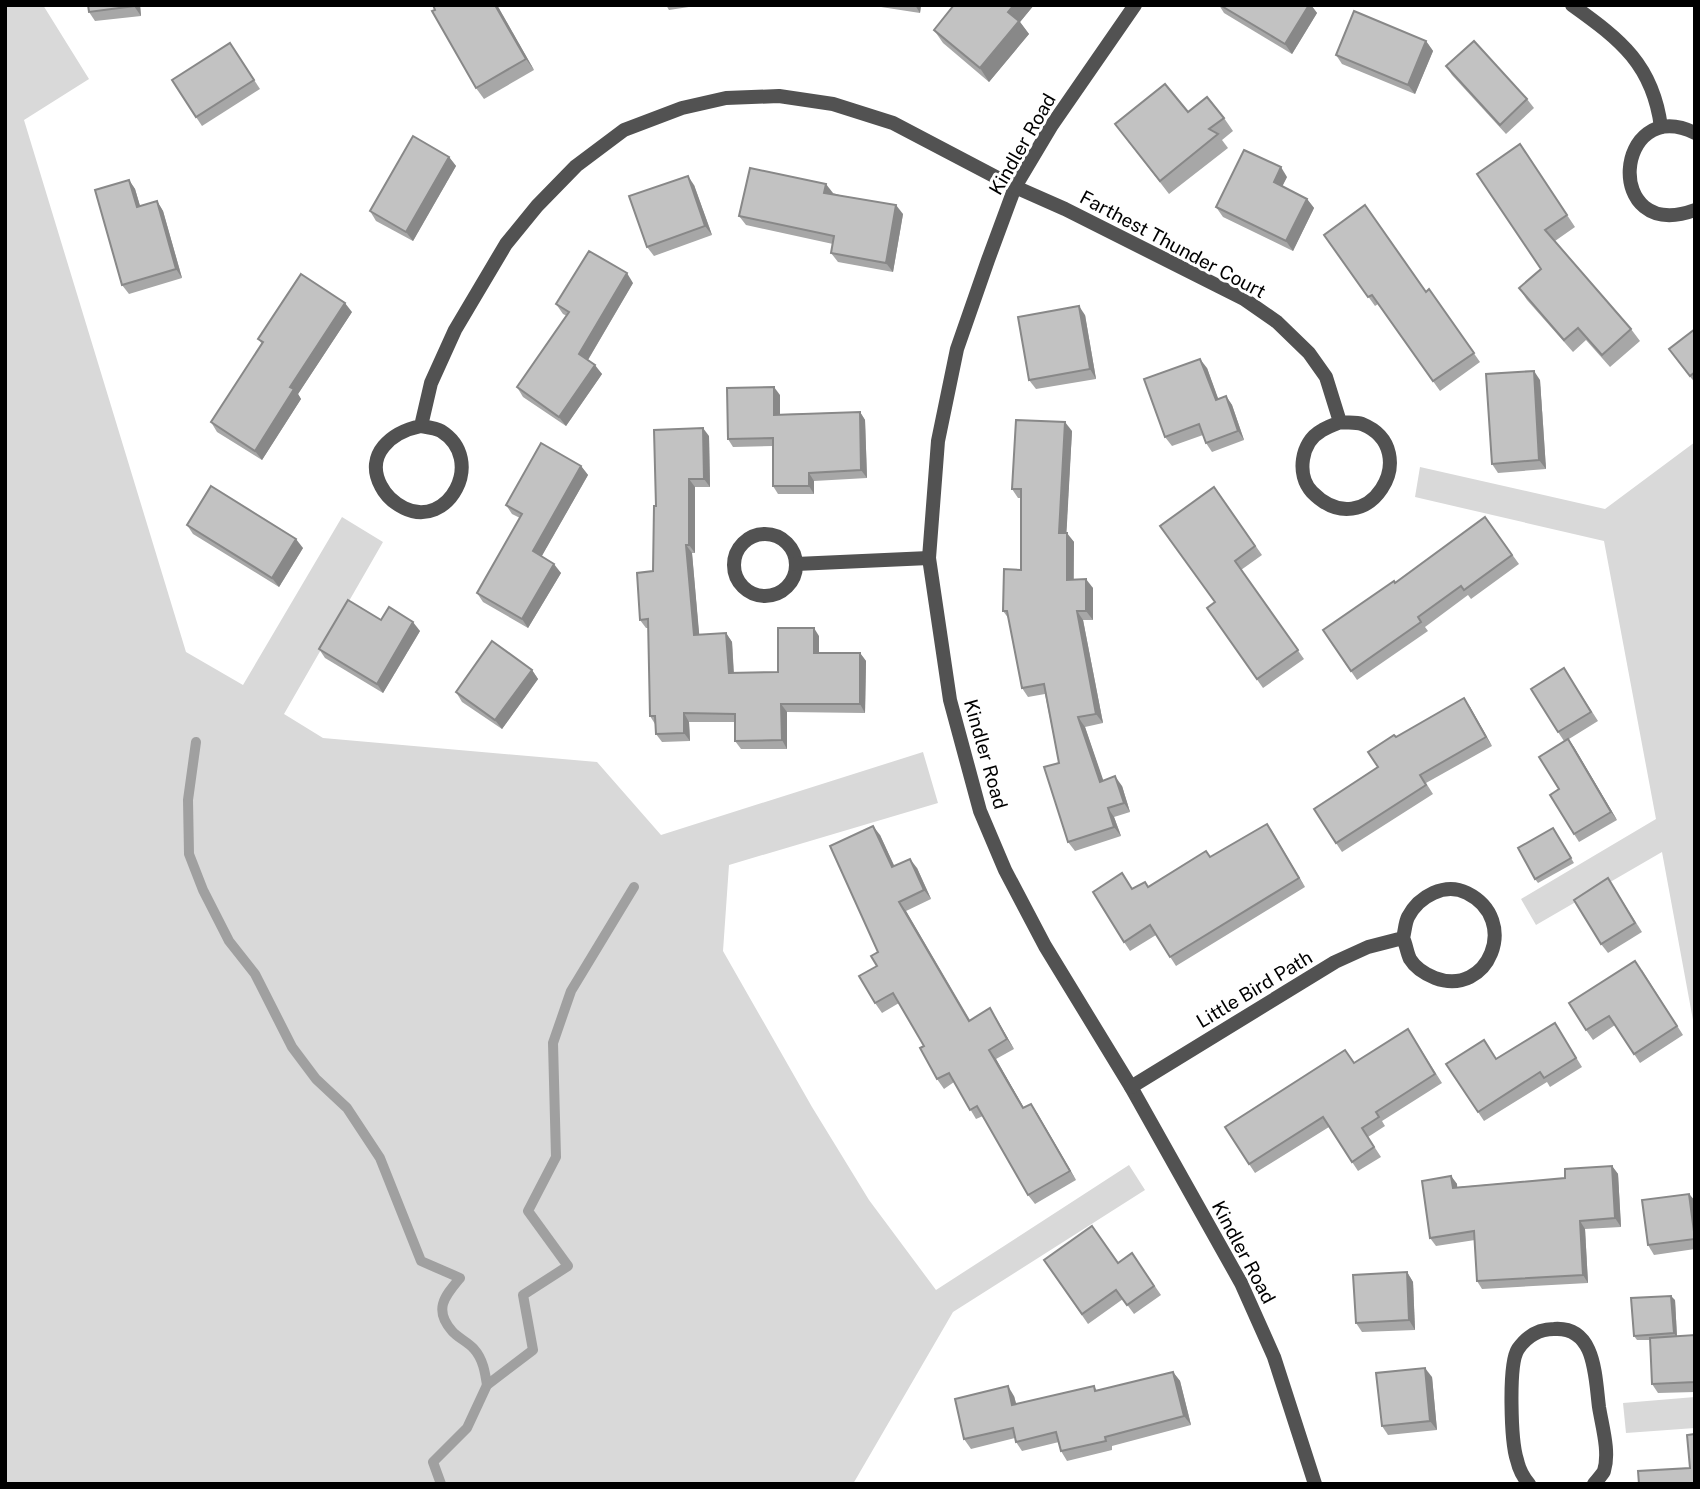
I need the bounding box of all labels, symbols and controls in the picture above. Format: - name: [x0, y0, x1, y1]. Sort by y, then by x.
- street label: Kindler Road: [984, 89, 1060, 199]
- street label: Farthest Thunder Court: [1076, 186, 1270, 302]
- street label: Kindler Road: [960, 697, 1012, 811]
- street label: Little Bird Path: [1192, 946, 1316, 1032]
- street label: Kindler Road: [1208, 1197, 1280, 1307]

